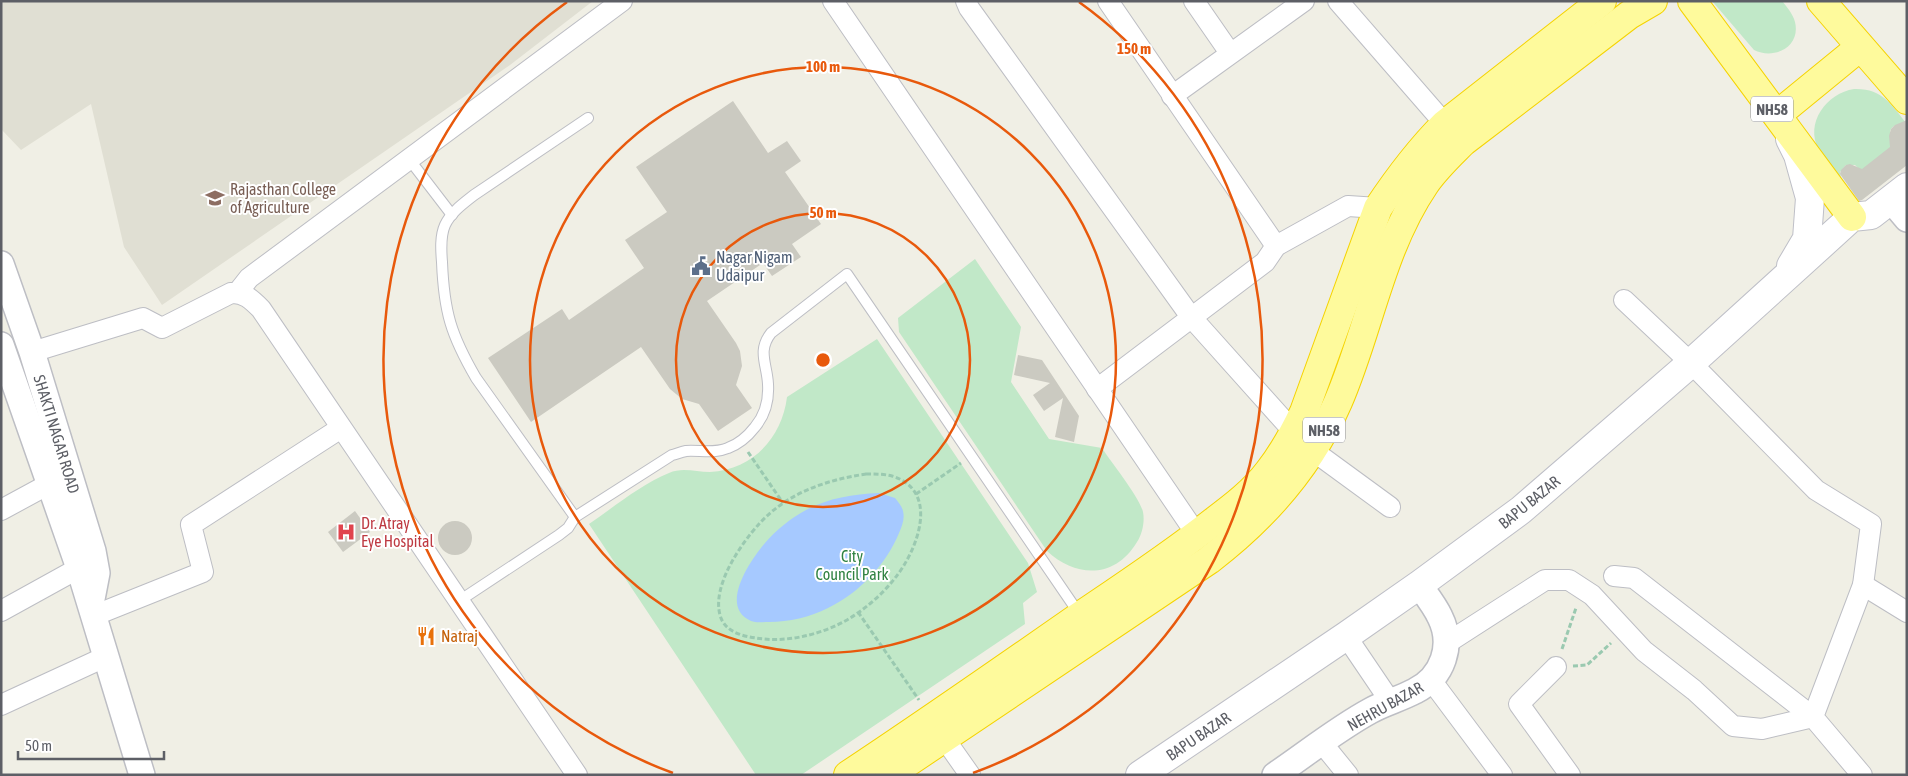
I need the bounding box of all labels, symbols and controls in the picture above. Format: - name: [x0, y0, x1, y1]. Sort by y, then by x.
- text: 150 m: [1117, 40, 1151, 57]
- text: 100 m: [806, 58, 840, 75]
- road number: NH58: [1751, 96, 1793, 122]
- place label: Rajasthan College of Agriculture: [230, 180, 336, 217]
- school or university icon: Rajasthan College of Agriculture: [204, 187, 226, 209]
- text: 50 m: [810, 204, 837, 221]
- place label: Nagar Nigam Udaipur: [716, 248, 792, 285]
- public building icon: Nagar Nigam Udaipur: [690, 255, 712, 277]
- centre of rings: [814, 351, 832, 369]
- street label: SHAKTI NAGAR ROAD: [30, 373, 84, 495]
- road number: NH58: [1303, 418, 1345, 442]
- street label: BAPU BAZAR: [1495, 472, 1563, 532]
- place label: Dr. Atray Eye Hospital: [361, 514, 434, 551]
- hospital icon: Dr. Atray Eye Hospital: [335, 521, 357, 543]
- park label: City Council Park: [816, 547, 888, 583]
- restaurant icon: Natraj: [415, 625, 437, 647]
- place label: Natraj: [441, 627, 478, 646]
- street label: NEHRU BAZAR: [1344, 678, 1426, 734]
- street label: BAPU BAZAR: [1163, 708, 1233, 764]
- scale bar: [18, 728, 164, 760]
- text: 50 m: [25, 737, 52, 754]

